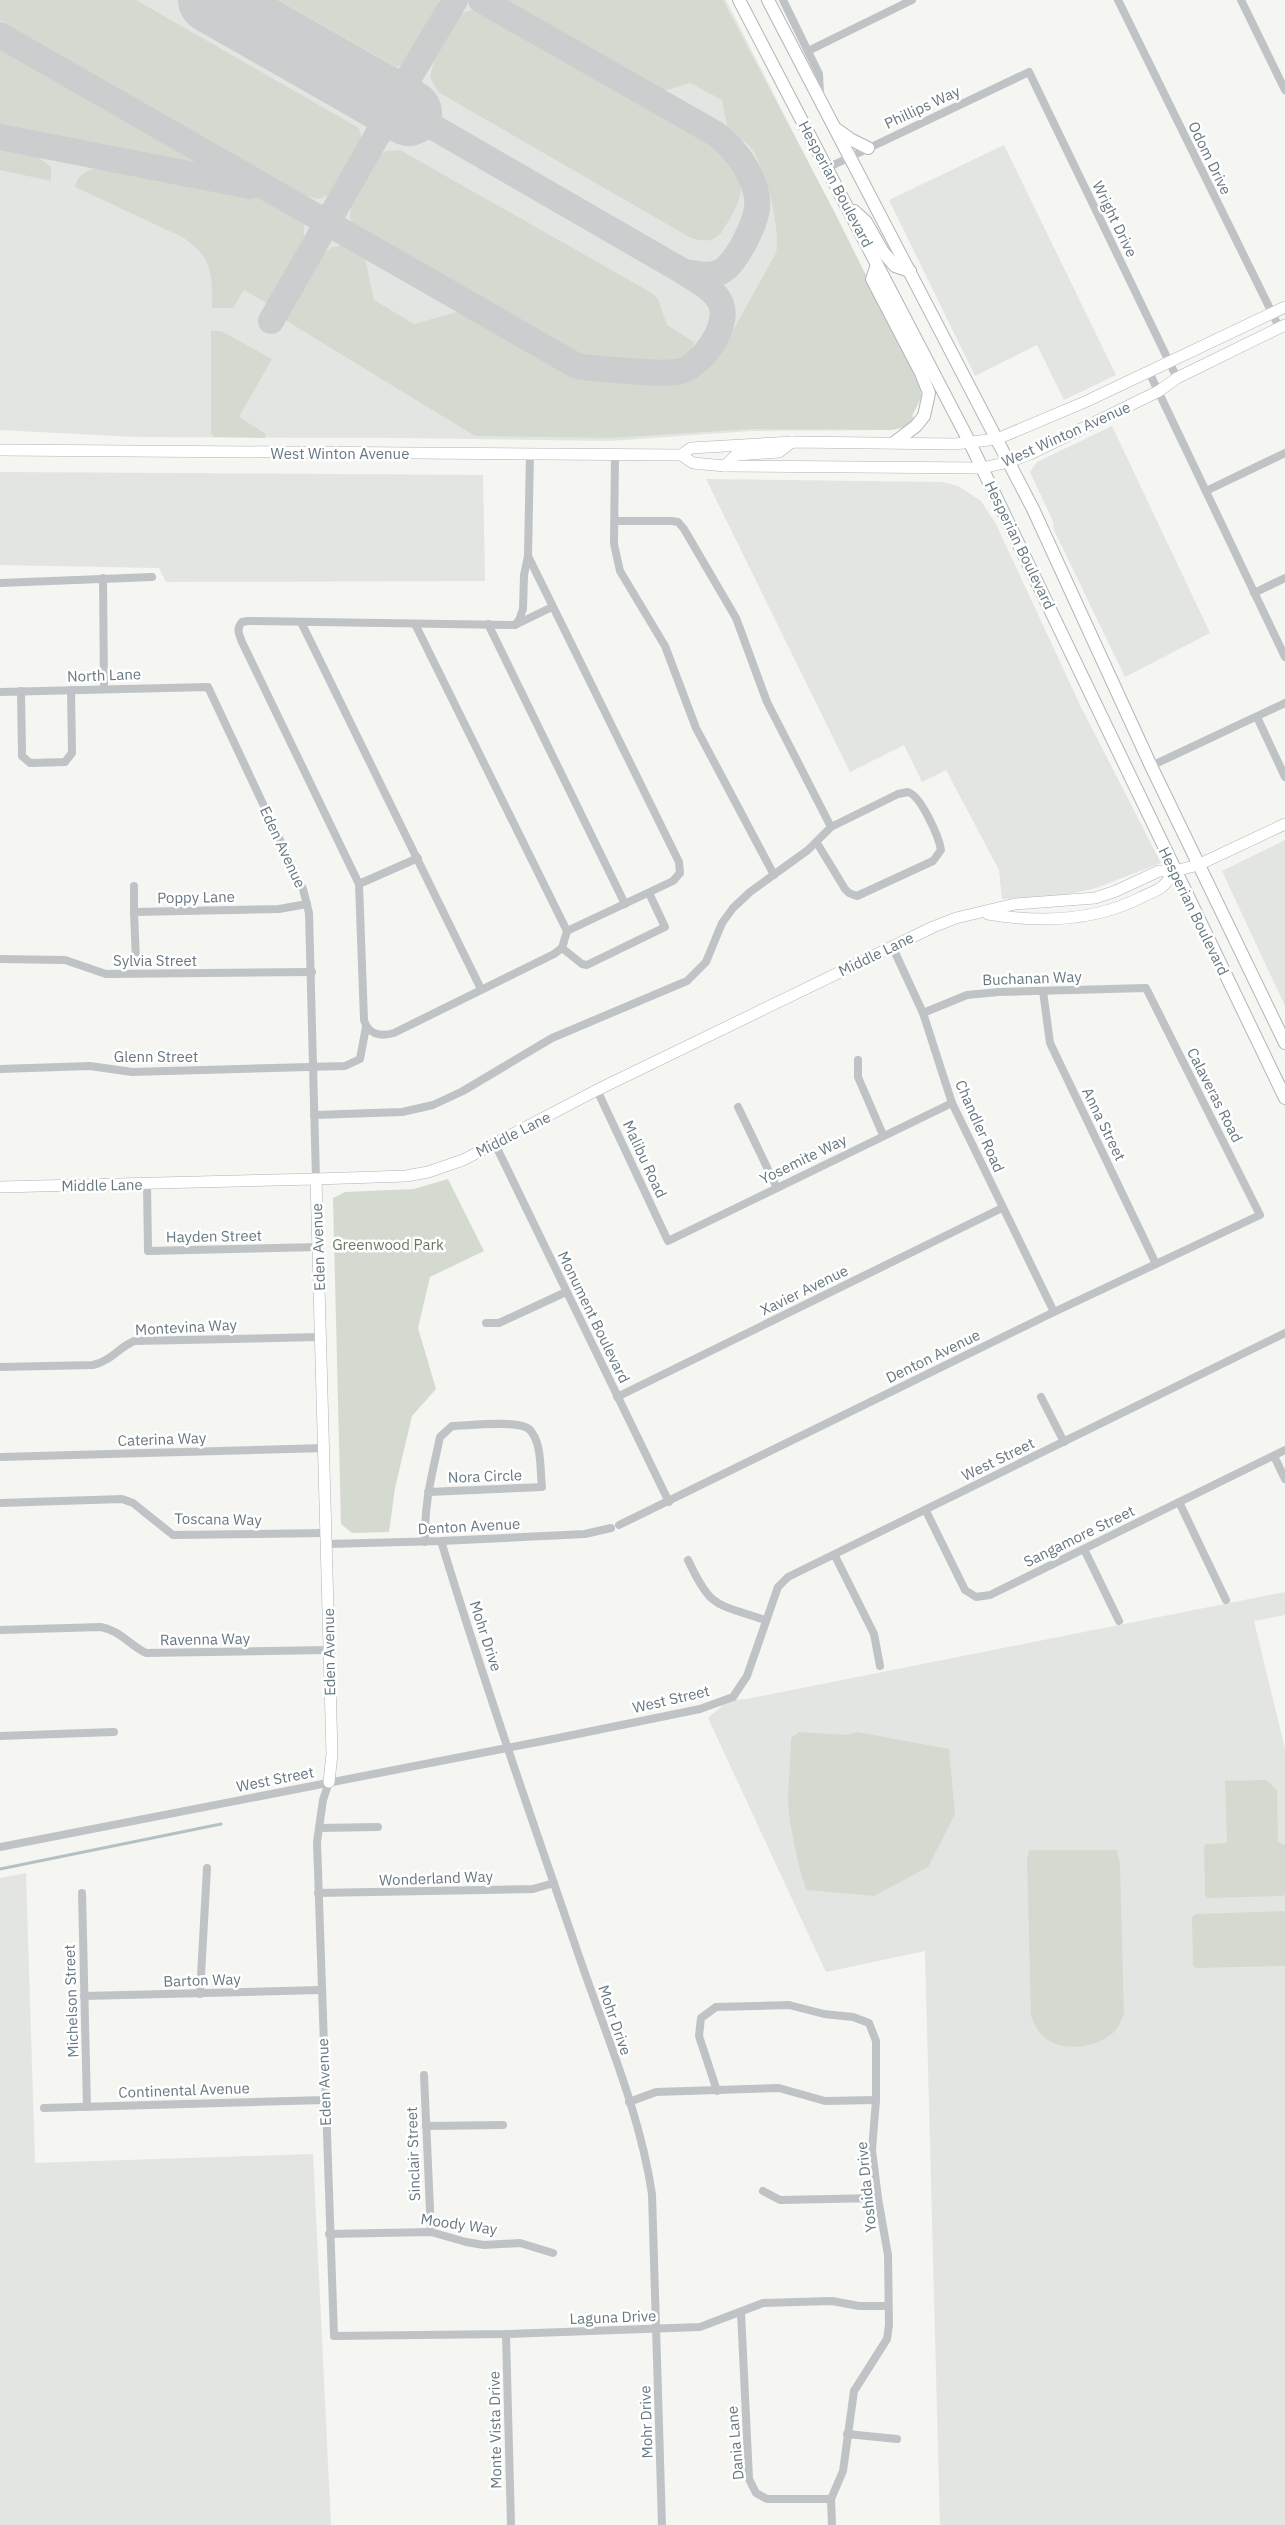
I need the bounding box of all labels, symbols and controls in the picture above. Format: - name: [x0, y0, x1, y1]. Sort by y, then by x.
- street label: Phillips Way: [881, 81, 963, 133]
- street label: Hesperian Boulevard: [795, 117, 877, 251]
- street label: Odom Drive: [1184, 118, 1236, 198]
- street label: Wright Drive: [1088, 178, 1142, 260]
- street label: West Winton Avenue: [999, 397, 1133, 471]
- street label: West Winton Avenue: [271, 444, 409, 463]
- street label: Hesperian Boulevard: [981, 478, 1059, 612]
- street label: North Lane: [67, 664, 141, 686]
- street label: Eden Avenue: [256, 803, 310, 891]
- street label: Hesperian Boulevard: [1155, 844, 1233, 978]
- street label: Poppy Lane: [157, 887, 235, 907]
- street label: Middle Lane: [835, 928, 917, 980]
- street label: Sylvia Street: [113, 951, 197, 970]
- street label: Buchanan Way: [982, 967, 1083, 989]
- street label: Calaveras Road: [1183, 1045, 1247, 1145]
- street label: Glenn Street: [114, 1047, 198, 1066]
- street label: Chandler Road: [951, 1077, 1009, 1175]
- street label: Anna Street: [1078, 1084, 1130, 1164]
- street label: Middle Lane: [472, 1107, 554, 1161]
- street label: Malibu Road: [619, 1117, 671, 1201]
- street label: Yosemite Way: [756, 1130, 850, 1188]
- street label: Middle Lane: [61, 1175, 143, 1195]
- street label: Eden Avenue: [307, 1203, 329, 1291]
- street label: Hayden Street: [166, 1226, 262, 1246]
- park label: Greenwood Park: [332, 1235, 444, 1254]
- street label: Monument Boulevard: [554, 1248, 634, 1386]
- street label: Xavier Avenue: [757, 1261, 851, 1319]
- street label: Montevina Way: [134, 1315, 238, 1339]
- street label: Denton Avenue: [883, 1325, 983, 1387]
- street label: Caterina Way: [117, 1428, 207, 1450]
- street label: West Street: [959, 1433, 1037, 1485]
- street label: Nora Circle: [448, 1465, 522, 1487]
- street label: Sangamore Street: [1020, 1501, 1138, 1571]
- street label: Toscana Way: [174, 1509, 262, 1529]
- street label: Denton Avenue: [417, 1514, 521, 1538]
- street label: Mohr Drive: [466, 1598, 506, 1674]
- street label: Eden Avenue: [319, 1608, 339, 1696]
- street label: Ravenna Way: [160, 1629, 251, 1649]
- street label: West Street: [631, 1681, 711, 1717]
- street label: West Street: [235, 1762, 315, 1796]
- street label: Wonderland Way: [379, 1866, 494, 1889]
- street label: Michelson Street: [60, 1944, 82, 2058]
- street label: Barton Way: [163, 1969, 242, 1991]
- street label: Mohr Drive: [594, 1982, 636, 2058]
- street label: Eden Avenue: [313, 2038, 335, 2126]
- street label: Continental Avenue: [118, 2078, 250, 2102]
- street label: Sinclair Street: [402, 2106, 424, 2202]
- street label: Yoshida Drive: [852, 2141, 880, 2233]
- street label: Moody Way: [419, 2209, 499, 2239]
- street label: Laguna Drive: [569, 2306, 657, 2328]
- street label: Monte Vista Drive: [484, 2371, 506, 2489]
- street label: Mohr Drive: [635, 2385, 657, 2459]
- street label: Dania Lane: [722, 2405, 748, 2481]

